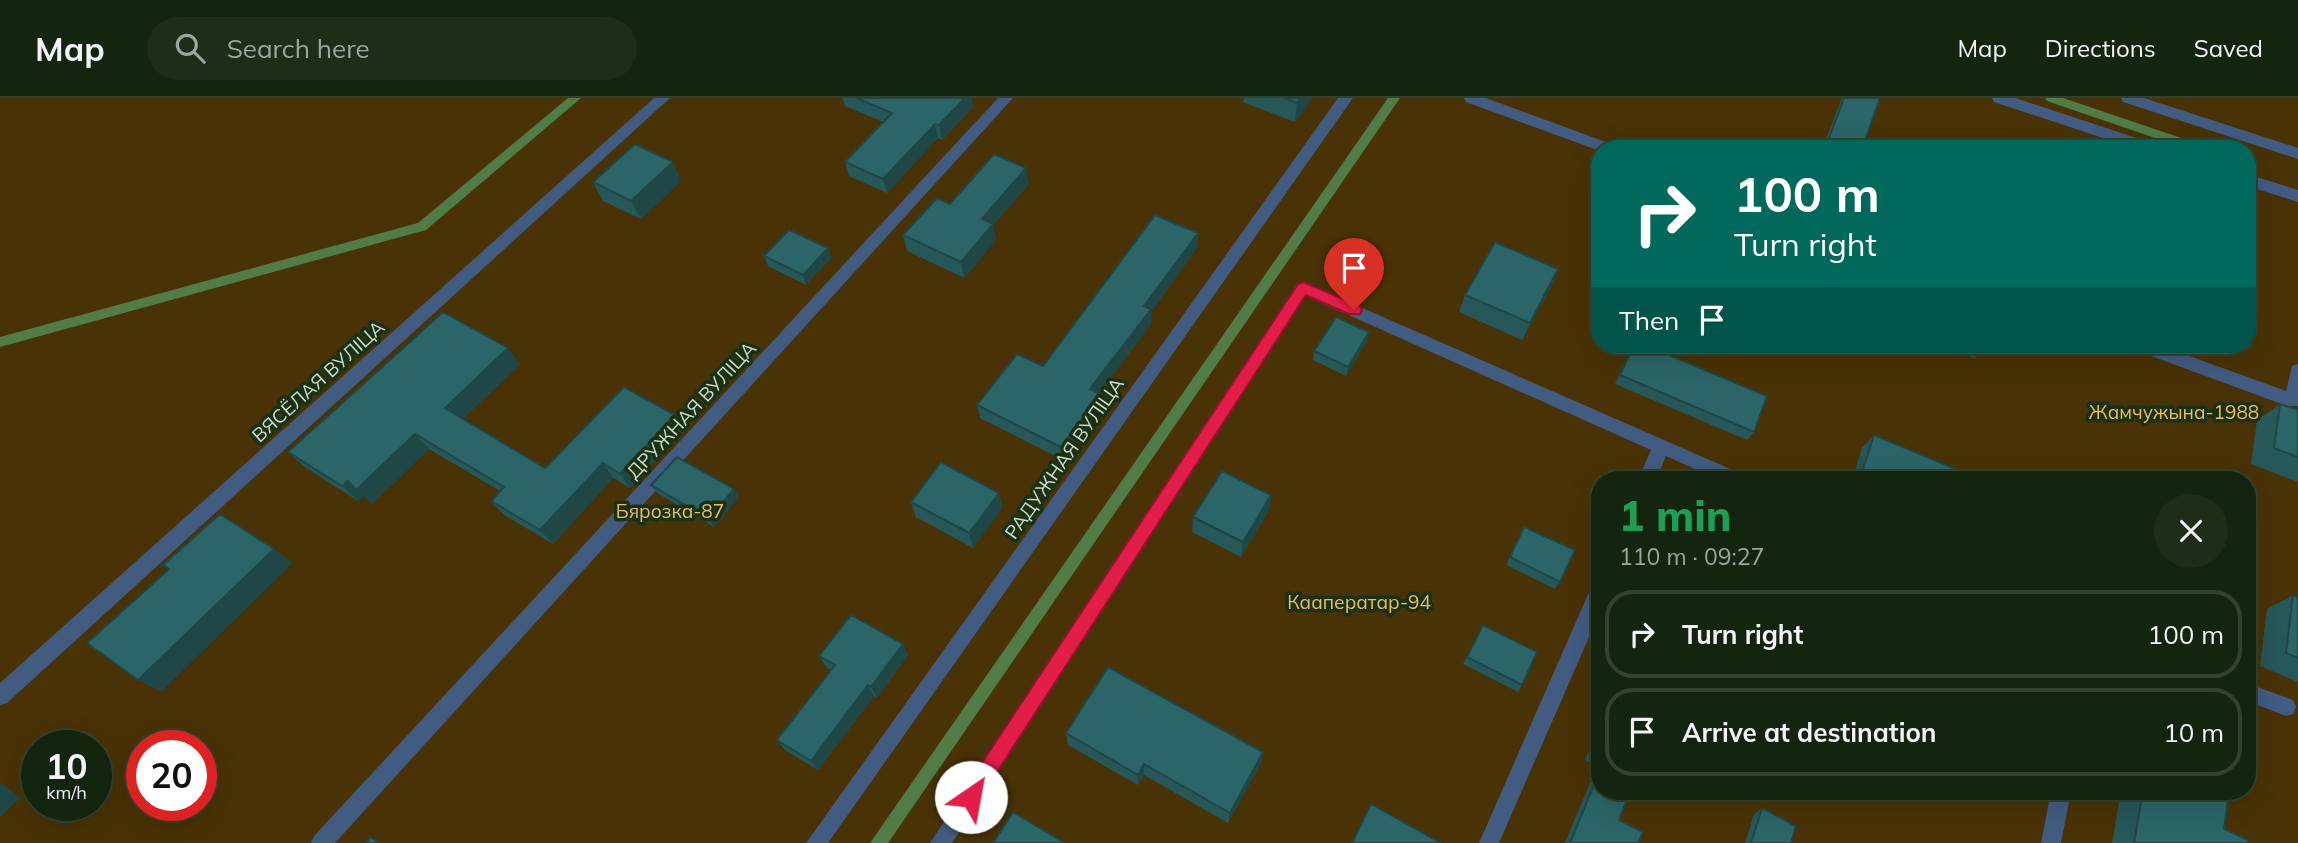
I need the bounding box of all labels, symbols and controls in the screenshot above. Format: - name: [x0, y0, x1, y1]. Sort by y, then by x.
- search box: [147, 17, 637, 80]
- text: Map: [35, 28, 105, 69]
- icon: search: [171, 29, 209, 67]
- text: Search here: [227, 32, 370, 65]
- text: Map: [1957, 33, 2007, 63]
- text: Directions: [2045, 33, 2156, 63]
- text: Saved: [2194, 33, 2263, 63]
- text: 100 m: [1734, 163, 1880, 224]
- icon: right: [1619, 168, 1710, 259]
- text: Turn right: [1734, 224, 1877, 264]
- pin: [1324, 238, 1384, 310]
- icon: arrive: [1335, 249, 1373, 287]
- icon: arrive: [1693, 301, 1731, 339]
- text: Then: [1619, 304, 1679, 337]
- street label: ВЯСЁЛАЯ ВУЛІЦА: [247, 315, 389, 447]
- street label: ДРУЖНАЯ ВУЛІЦА: [621, 336, 761, 484]
- street label: РАДУЖНАЯ ВУЛІЦА: [999, 373, 1129, 543]
- park label: Жамчужына-1988: [2089, 400, 2259, 424]
- text: 1 min: [1619, 489, 1732, 542]
- button: close: [2154, 494, 2228, 568]
- park label: Бярозка-87: [616, 499, 724, 523]
- text: 110 m · 09:27: [1619, 542, 1764, 571]
- park label: Кааператар-94: [1287, 590, 1431, 614]
- icon: right: [1623, 615, 1661, 653]
- text: Turn right: [1682, 618, 1803, 651]
- text: 100 m: [2148, 618, 2224, 651]
- icon: arrive: [1623, 713, 1661, 751]
- text: Arrive at destination: [1682, 716, 1937, 749]
- text: 10 m: [2163, 716, 2224, 749]
- speed limit sign: 20: [126, 730, 217, 821]
- text: 10: [45, 744, 88, 788]
- position arrow: [934, 760, 1008, 834]
- text: km/h: [46, 781, 87, 804]

